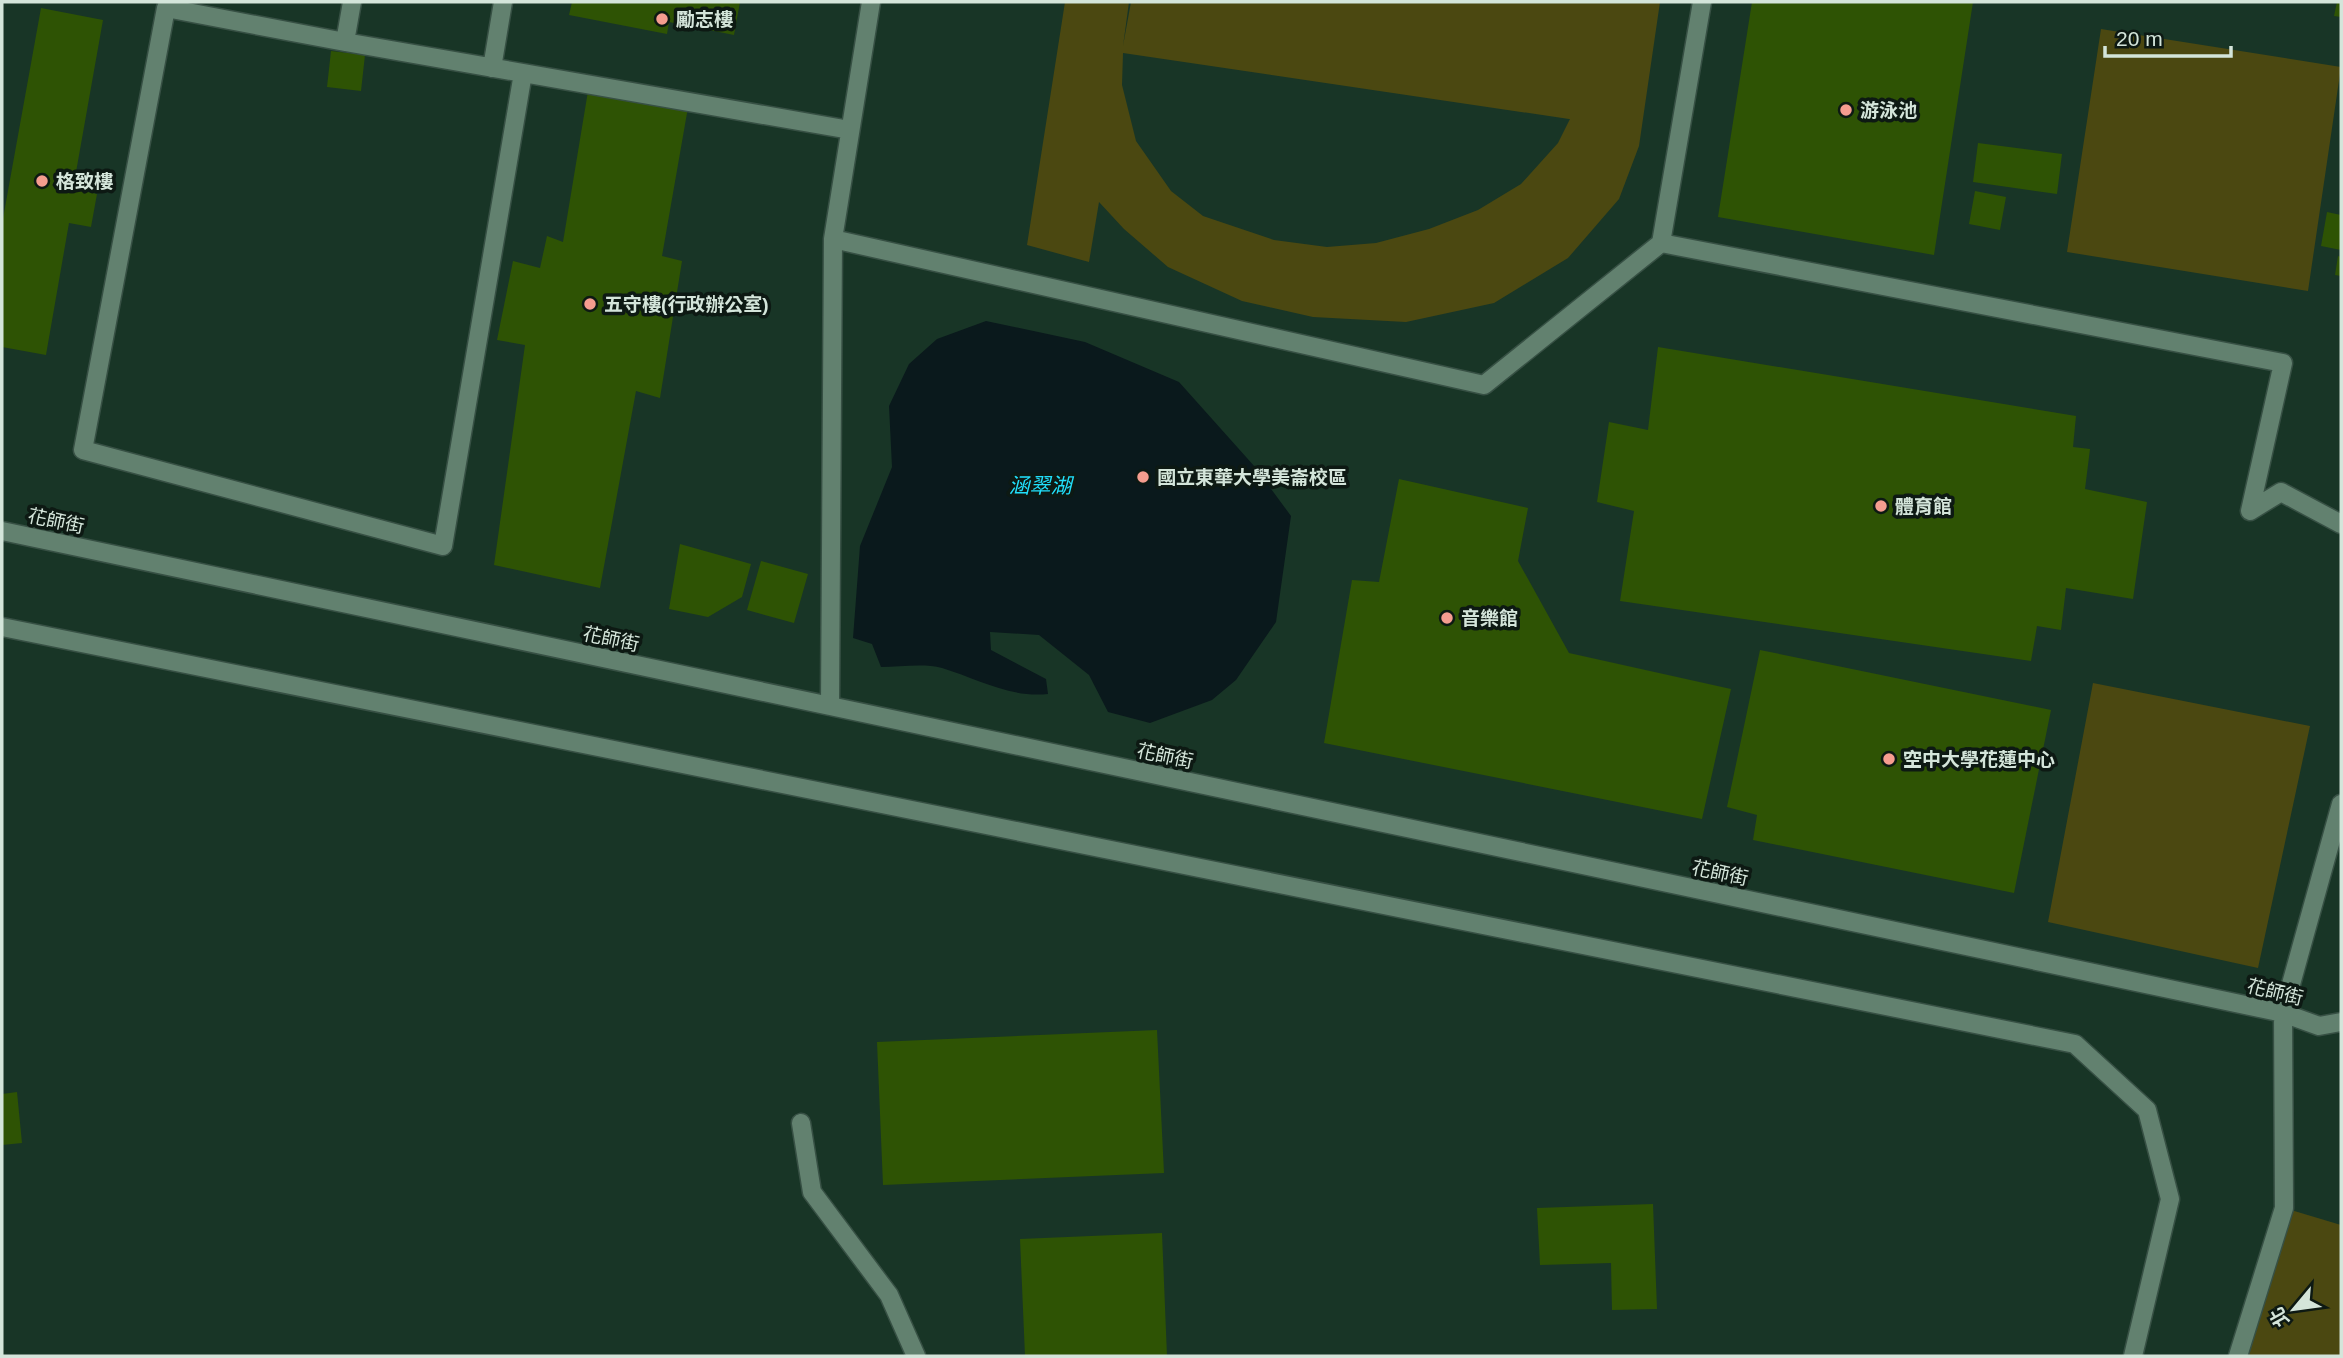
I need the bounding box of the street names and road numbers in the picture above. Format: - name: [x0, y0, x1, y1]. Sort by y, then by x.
- street label: 花師街: [26, 505, 86, 537]
- street label: 花師街: [581, 623, 641, 655]
- street label: 花師街: [1135, 740, 1195, 772]
- street label: 花師街: [1690, 857, 1750, 889]
- street label: 花師街: [2245, 975, 2305, 1009]

